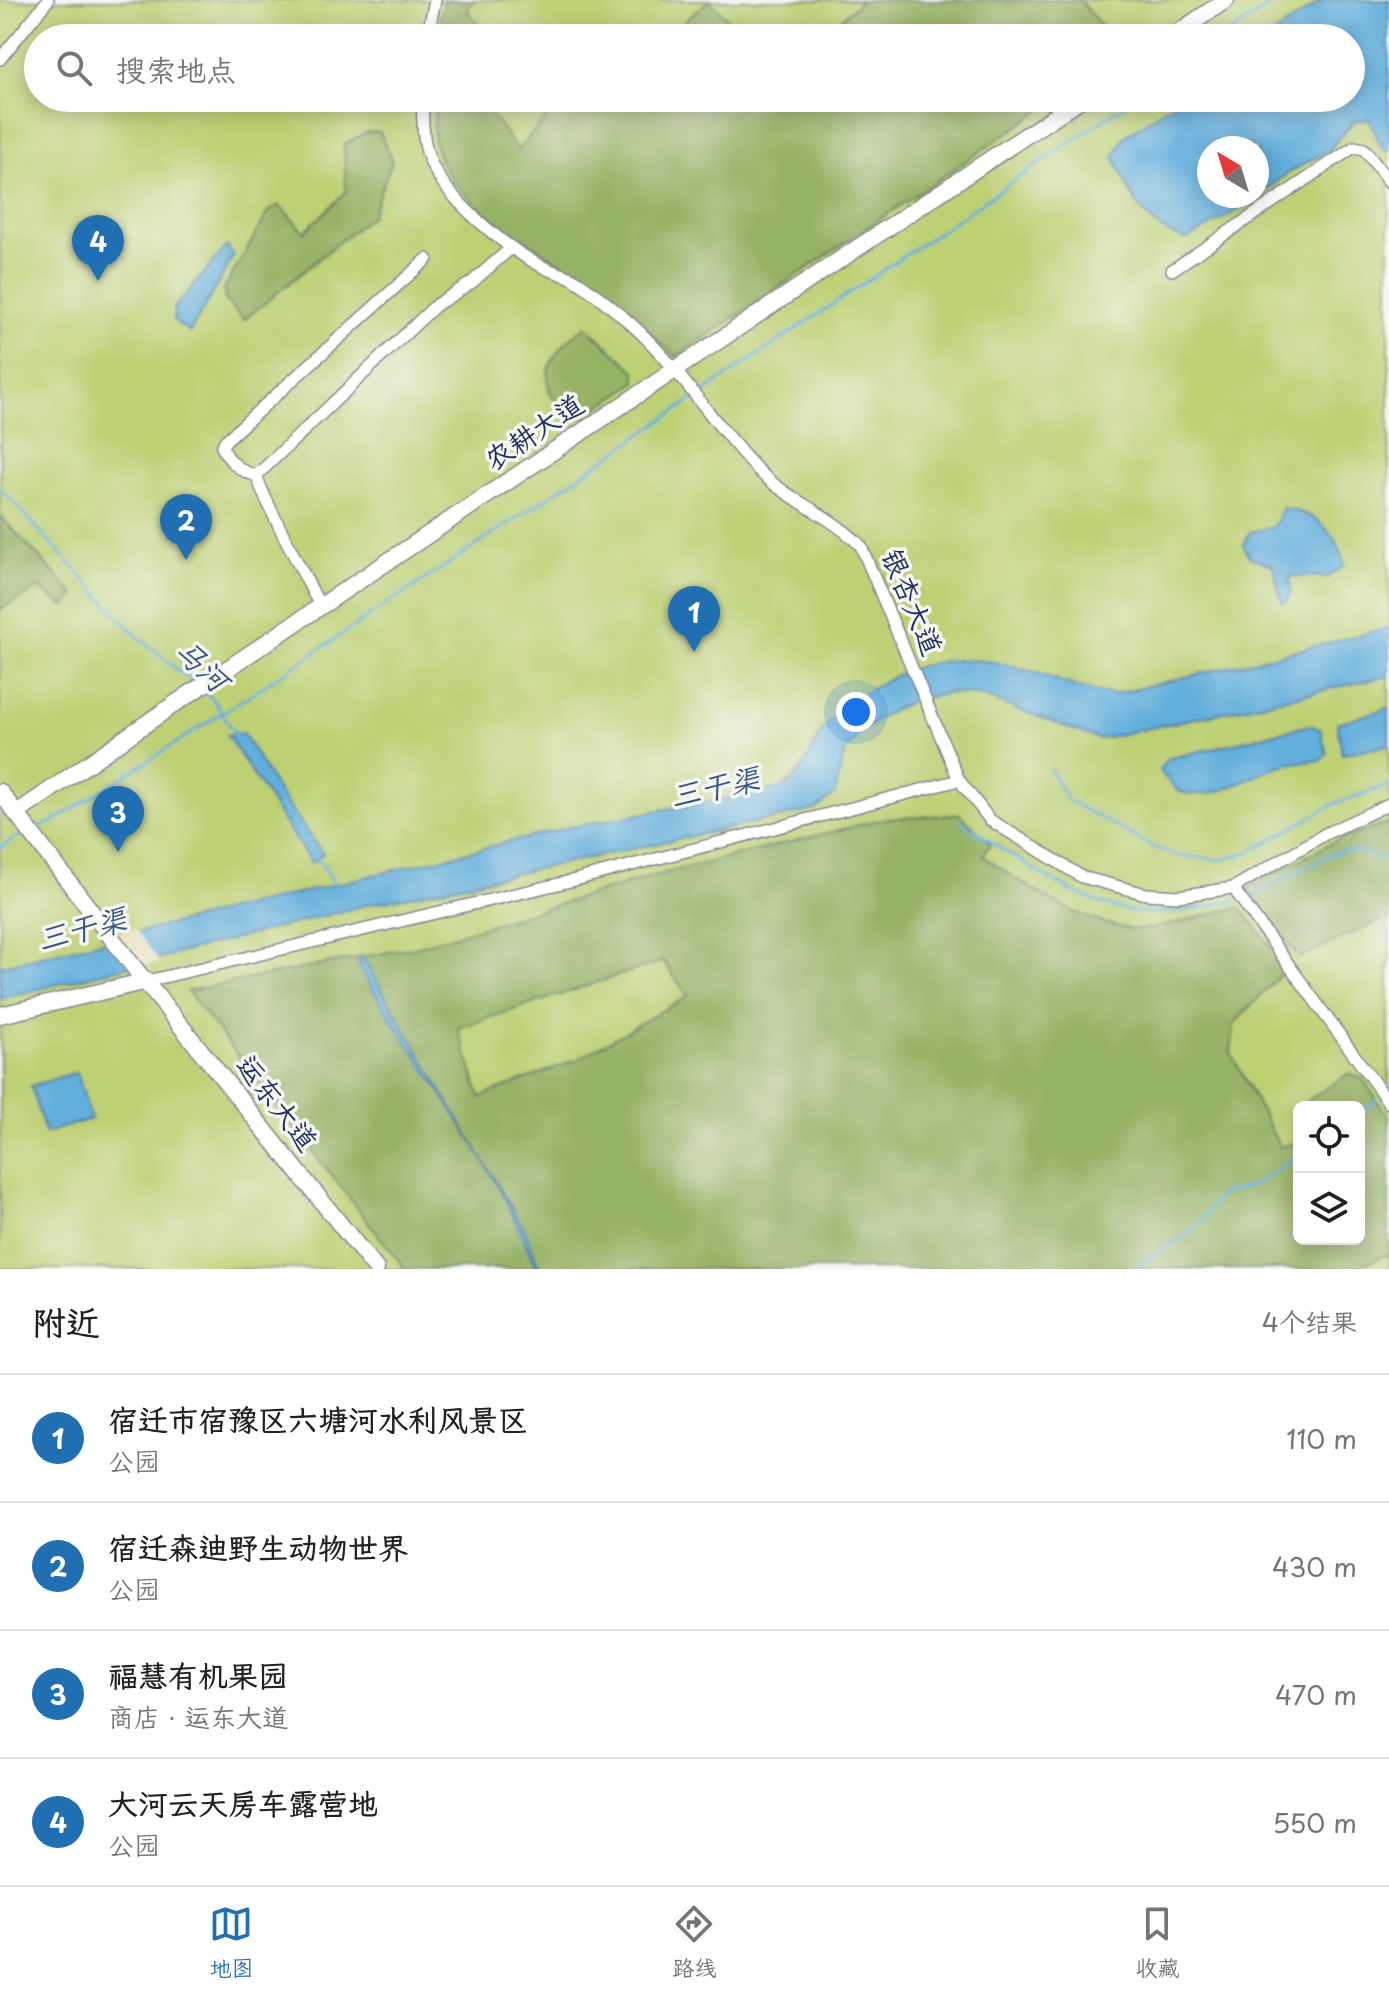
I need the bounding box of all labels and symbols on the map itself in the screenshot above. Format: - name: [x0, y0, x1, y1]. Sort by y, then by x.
- north arrow: [1197, 136, 1269, 208]
- pin: 4: [72, 215, 124, 281]
- street label: 农耕大道: [475, 382, 592, 480]
- pin: 2: [160, 494, 212, 560]
- street label: 银杏大道: [872, 541, 955, 661]
- pin: 1: [668, 586, 720, 652]
- water label: 马河: [165, 627, 244, 704]
- your location: [836, 692, 876, 732]
- water label: 三干渠: [666, 754, 766, 817]
- pin: 3: [92, 786, 144, 852]
- water label: 三干渠: [32, 894, 133, 960]
- street label: 运东大道: [227, 1045, 330, 1159]

